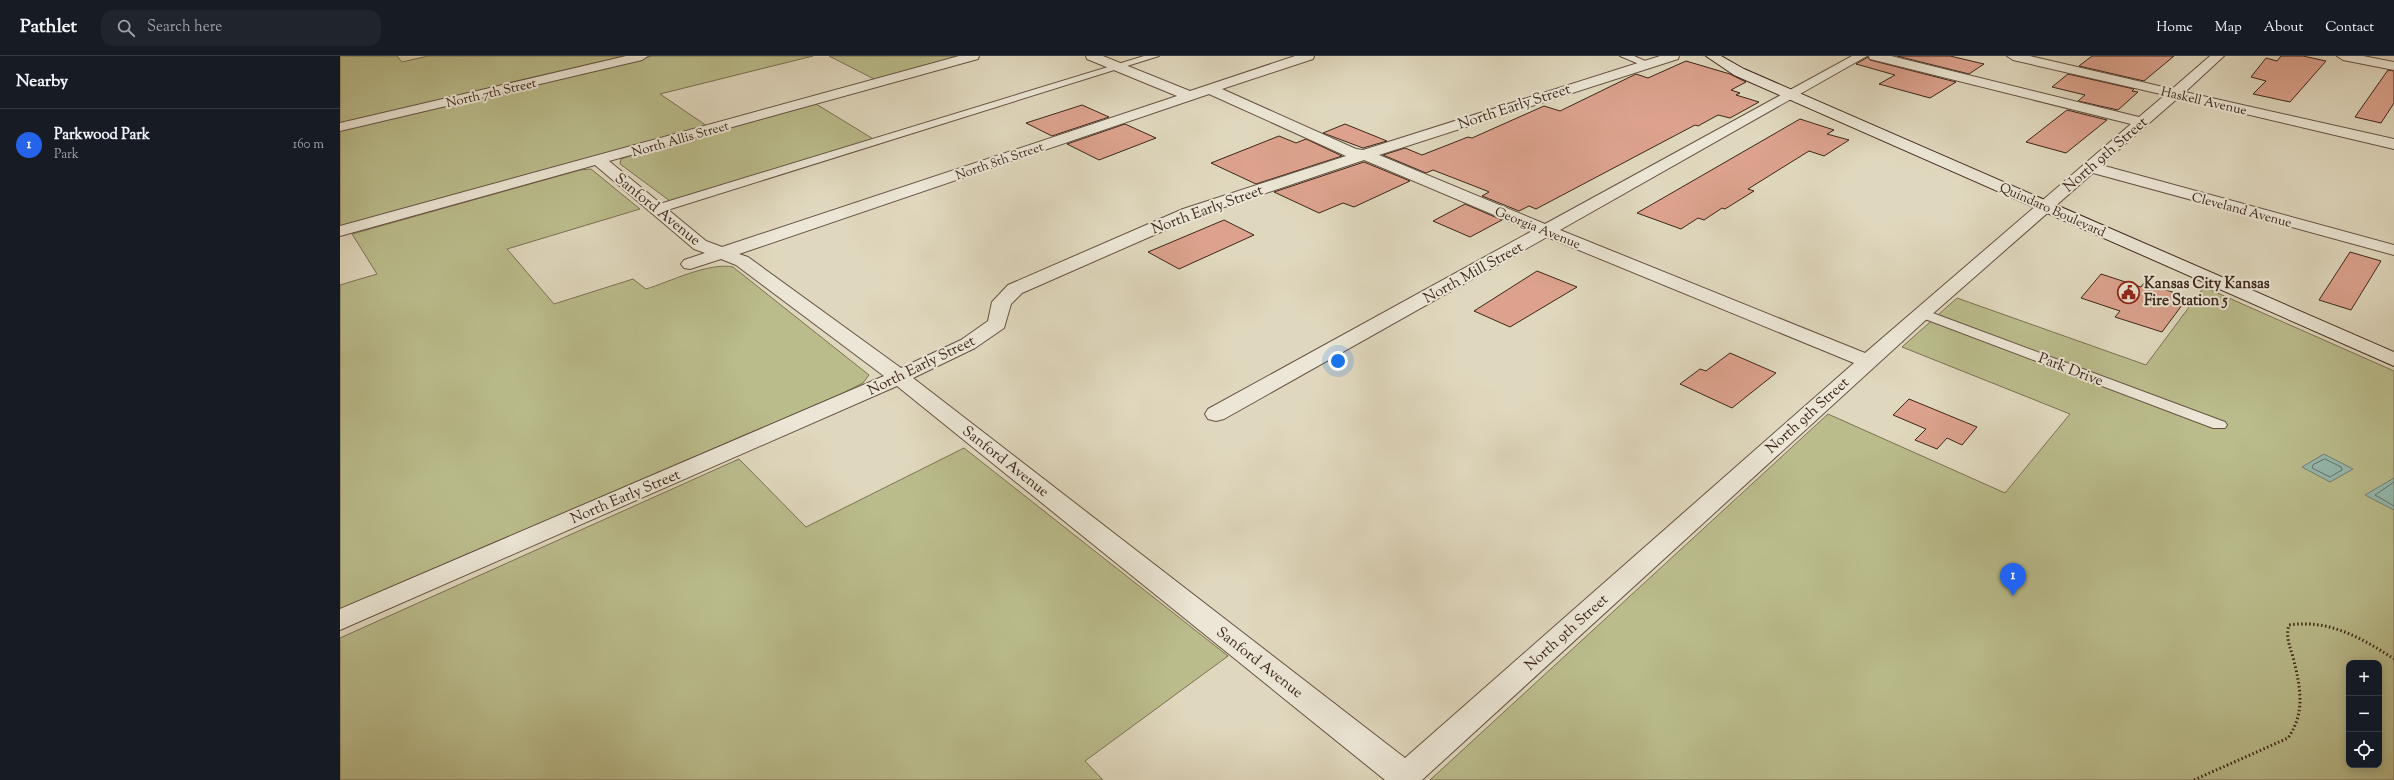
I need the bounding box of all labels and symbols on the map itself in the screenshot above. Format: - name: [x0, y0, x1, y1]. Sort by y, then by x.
- street label: North 7th Street: [445, 75, 539, 113]
- street label: North Early Street: [1455, 79, 1574, 136]
- street label: Haskell Avenue: [2159, 83, 2248, 121]
- street label: North 9th Street: [2059, 113, 2153, 198]
- street label: North Allis Street: [630, 117, 732, 162]
- street label: North 8th Street: [953, 138, 1047, 185]
- street label: Sanford Avenue: [610, 169, 705, 251]
- street label: Quindaro Boulevard: [1996, 179, 2109, 243]
- street label: North Early Street: [1149, 180, 1266, 240]
- street label: Cleveland Avenue: [2189, 189, 2294, 233]
- street label: Georgia Avenue: [1492, 203, 1583, 254]
- street label: North Mill Street: [1420, 237, 1527, 309]
- place label: Kansas City Kansas Fire Station 5: [2144, 274, 2270, 312]
- public building icon: Kansas City Kansas Fire Station 5: [2116, 279, 2142, 305]
- street label: North Early Street: [864, 331, 979, 402]
- street label: Park Drive: [2035, 348, 2106, 392]
- your location: [1328, 351, 1348, 371]
- street label: North 9th Street: [1762, 373, 1854, 459]
- street label: Sanford Avenue: [957, 422, 1053, 503]
- street label: North Early Street: [567, 465, 684, 530]
- pin: 1: [2000, 563, 2026, 596]
- street label: North 9th Street: [1521, 590, 1613, 676]
- street label: Sanford Avenue: [1211, 623, 1307, 704]

